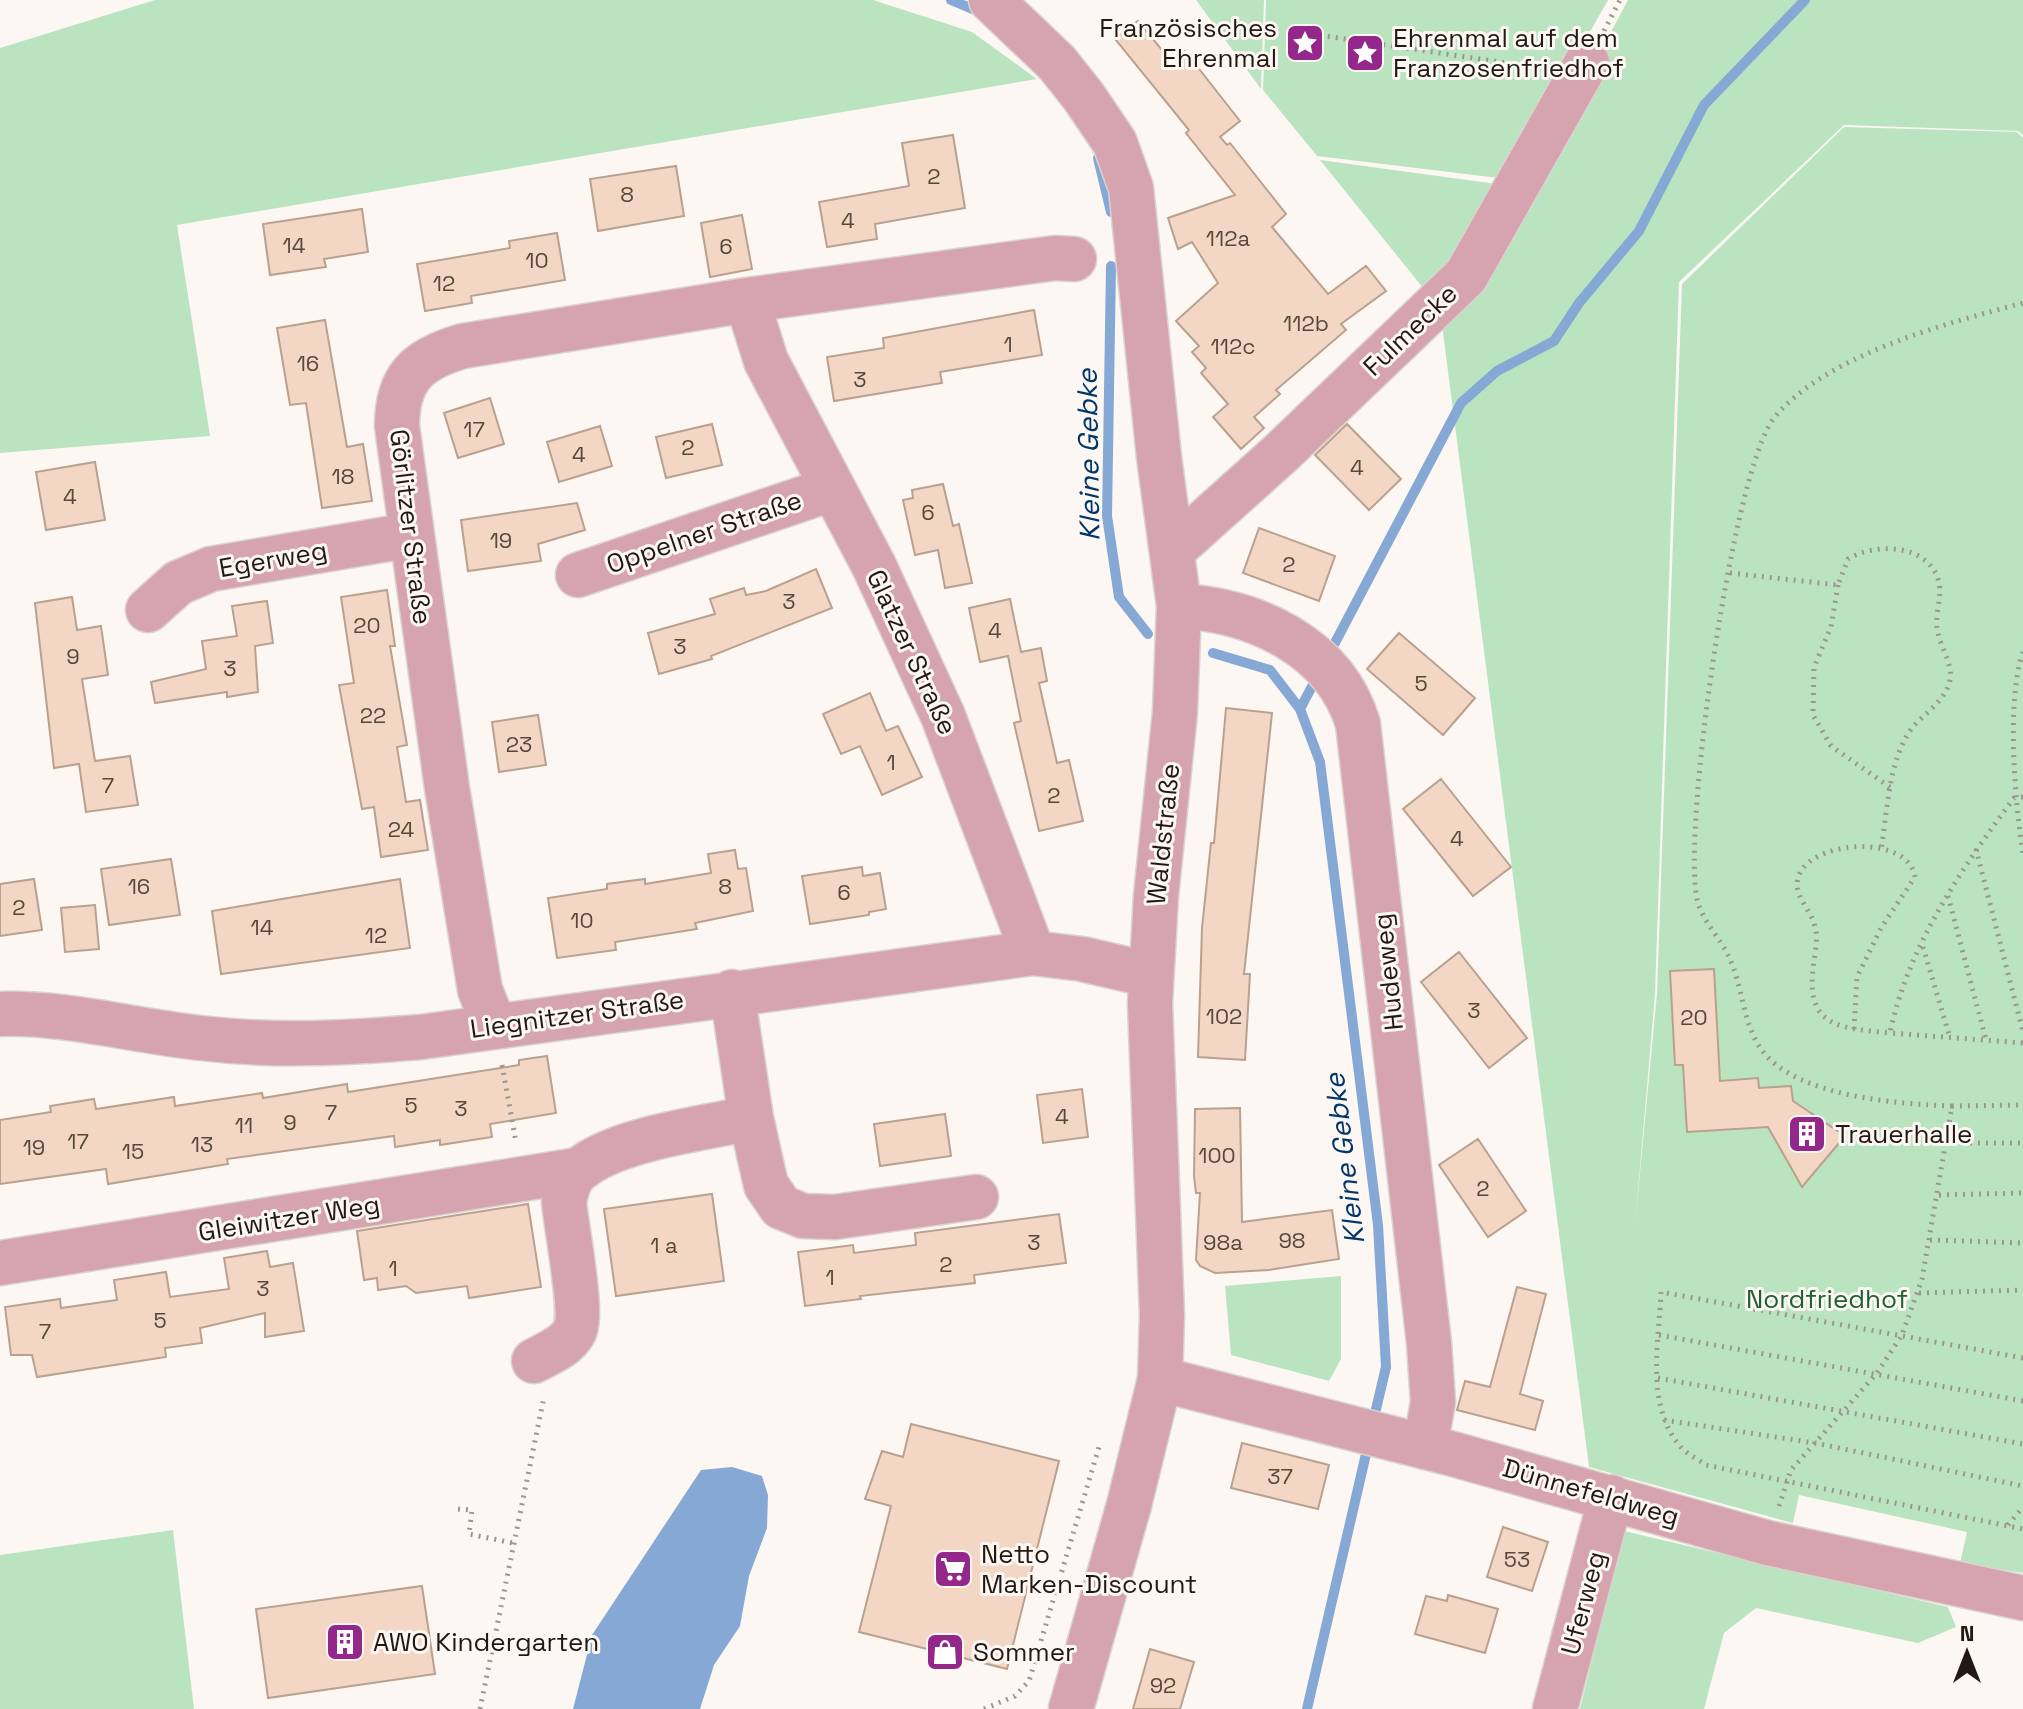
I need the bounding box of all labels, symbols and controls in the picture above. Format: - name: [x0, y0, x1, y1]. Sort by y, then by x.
- place label: Französisches Ehrenmal: [1099, 11, 1277, 75]
- place label: Ehrenmal auf dem Franzosenfriedhof: [1393, 21, 1624, 85]
- place icon: Französisches Ehrenmal: [1284, 22, 1326, 64]
- place icon: Ehrenmal auf dem Franzosenfriedhof: [1344, 32, 1386, 74]
- house number: 2: [927, 162, 941, 190]
- house number: 8: [620, 180, 634, 208]
- house number: 4: [841, 206, 855, 234]
- house number: 112a: [1206, 224, 1251, 252]
- house number: 14: [283, 231, 306, 259]
- house number: 6: [719, 232, 733, 260]
- house number: 10: [525, 246, 549, 274]
- house number: 12: [433, 269, 455, 297]
- street label: Fulmecke: [1356, 277, 1464, 383]
- house number: 112b: [1283, 309, 1329, 337]
- house number: 1: [1003, 330, 1013, 358]
- house number: 112c: [1211, 332, 1255, 360]
- house number: 16: [297, 349, 319, 377]
- house number: 3: [853, 365, 867, 393]
- water label: Kleine Gebke: [1068, 367, 1108, 541]
- house number: 17: [463, 415, 485, 443]
- street label: Görlitzer Straße: [382, 427, 440, 627]
- house number: 2: [681, 433, 695, 461]
- house number: 4: [572, 440, 586, 468]
- house number: 4: [1350, 453, 1364, 481]
- house number: 18: [332, 462, 354, 490]
- house number: 4: [63, 482, 77, 510]
- street label: Oppelner Straße: [602, 483, 806, 581]
- house number: 6: [921, 498, 935, 526]
- house number: 19: [490, 526, 512, 554]
- street label: Egerweg: [216, 533, 330, 585]
- house number: 2: [1282, 550, 1296, 578]
- street label: Glatzer Straße: [859, 564, 965, 740]
- house number: 3: [782, 587, 796, 615]
- house number: 20: [353, 611, 381, 639]
- house number: 4: [988, 616, 1002, 644]
- house number: 3: [673, 632, 687, 660]
- house number: 9: [66, 642, 80, 670]
- house number: 3: [223, 654, 237, 682]
- house number: 5: [1414, 669, 1428, 697]
- house number: 22: [360, 701, 386, 729]
- house number: 23: [506, 730, 532, 758]
- house number: 1: [886, 748, 896, 776]
- street label: Waldstraße: [1139, 762, 1187, 906]
- house number: 7: [102, 771, 114, 799]
- house number: 2: [1047, 781, 1061, 809]
- house number: 24: [388, 815, 414, 843]
- house number: 4: [1450, 824, 1464, 852]
- house number: 16: [128, 872, 150, 900]
- house number: 8: [718, 872, 732, 900]
- house number: 6: [837, 878, 851, 906]
- house number: 2: [12, 893, 26, 921]
- house number: 10: [570, 906, 594, 934]
- street label: Hudeweg: [1365, 912, 1411, 1032]
- house number: 14: [251, 913, 274, 941]
- house number: 12: [365, 921, 387, 949]
- street label: Liegnitzer Straße: [468, 982, 686, 1046]
- house number: 3: [1467, 996, 1481, 1024]
- house number: 102: [1206, 1002, 1242, 1030]
- house number: 20: [1680, 1003, 1708, 1031]
- water label: Kleine Gebke: [1315, 1070, 1372, 1247]
- house number: 5: [404, 1091, 418, 1119]
- house number: 3: [454, 1094, 468, 1122]
- house number: 7: [325, 1098, 337, 1126]
- house number: 4: [1055, 1102, 1069, 1130]
- house number: 9: [283, 1108, 297, 1136]
- house number: 11: [235, 1111, 253, 1139]
- building icon: Trauerhalle: [1786, 1113, 1828, 1155]
- place label: Trauerhalle: [1835, 1117, 1972, 1151]
- house number: 17: [67, 1127, 89, 1155]
- house number: 13: [191, 1130, 213, 1158]
- house number: 19: [23, 1133, 45, 1161]
- house number: 15: [122, 1137, 144, 1165]
- house number: 100: [1198, 1141, 1236, 1169]
- house number: 2: [1476, 1174, 1490, 1202]
- street label: Gleiwitzer Weg: [196, 1187, 382, 1249]
- house number: 98: [1278, 1226, 1306, 1254]
- house number: 3: [1027, 1228, 1041, 1256]
- house number: 98a: [1203, 1228, 1243, 1256]
- house number: 1 a: [650, 1231, 678, 1259]
- house number: 2: [939, 1250, 953, 1278]
- house number: 1: [388, 1254, 398, 1282]
- house number: 1: [825, 1263, 835, 1291]
- house number: 3: [256, 1274, 270, 1302]
- park label: Nordfriedhof: [1746, 1282, 1908, 1316]
- house number: 5: [153, 1306, 167, 1334]
- house number: 7: [39, 1317, 51, 1345]
- street label: Dünnefeldweg: [1499, 1451, 1683, 1533]
- house number: 37: [1267, 1462, 1293, 1490]
- place label: Netto Marken-Discount: [981, 1537, 1197, 1601]
- house number: 53: [1504, 1545, 1530, 1573]
- street label: Uferweg: [1553, 1547, 1613, 1659]
- supermarket icon: Netto Marken-Discount: [932, 1548, 974, 1590]
- north arrow: [1927, 1613, 2007, 1693]
- text: N: [1960, 1619, 1974, 1647]
- building icon: AWO Kindergarten: [324, 1621, 366, 1663]
- place label: AWO Kindergarten: [373, 1625, 599, 1659]
- shop icon: Sommer: [924, 1631, 966, 1673]
- place label: Sommer: [973, 1635, 1075, 1669]
- house number: 92: [1150, 1671, 1176, 1699]

